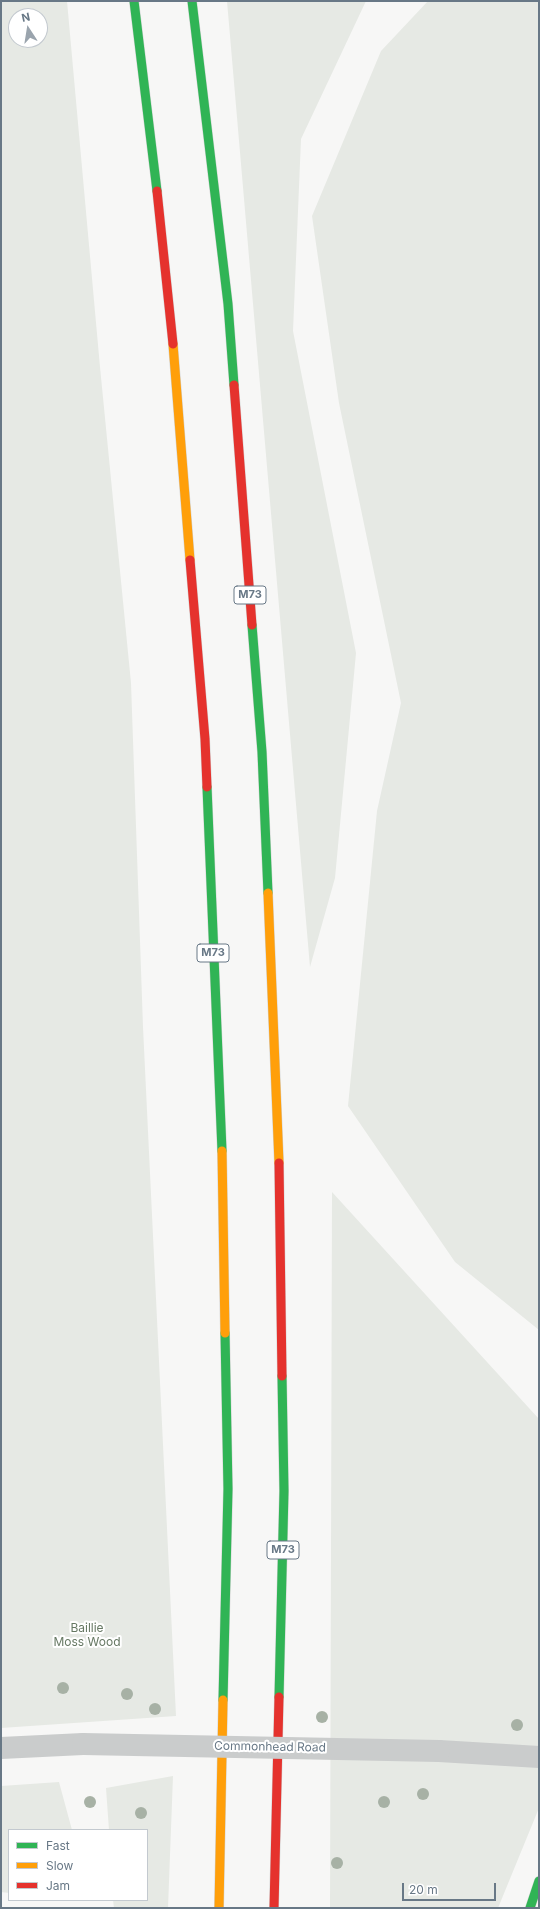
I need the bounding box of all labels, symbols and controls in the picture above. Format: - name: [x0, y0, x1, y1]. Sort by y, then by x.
- north arrow: [8, 8, 48, 48]
- text: N: [20, 10, 31, 25]
- road number: M73: [234, 586, 266, 604]
- road number: M73: [197, 944, 229, 962]
- road number: M73: [267, 1541, 299, 1559]
- park label: Baillie Moss Wood: [53, 1621, 121, 1649]
- street label: Commonhead Road: [214, 1739, 326, 1755]
- legend: [8, 1829, 148, 1901]
- text: Fast: [46, 1838, 70, 1853]
- text: Slow: [46, 1858, 73, 1873]
- scale bar: [404, 1875, 498, 1901]
- text: Jam: [46, 1878, 70, 1893]
- text: 20 m: [409, 1882, 438, 1897]

